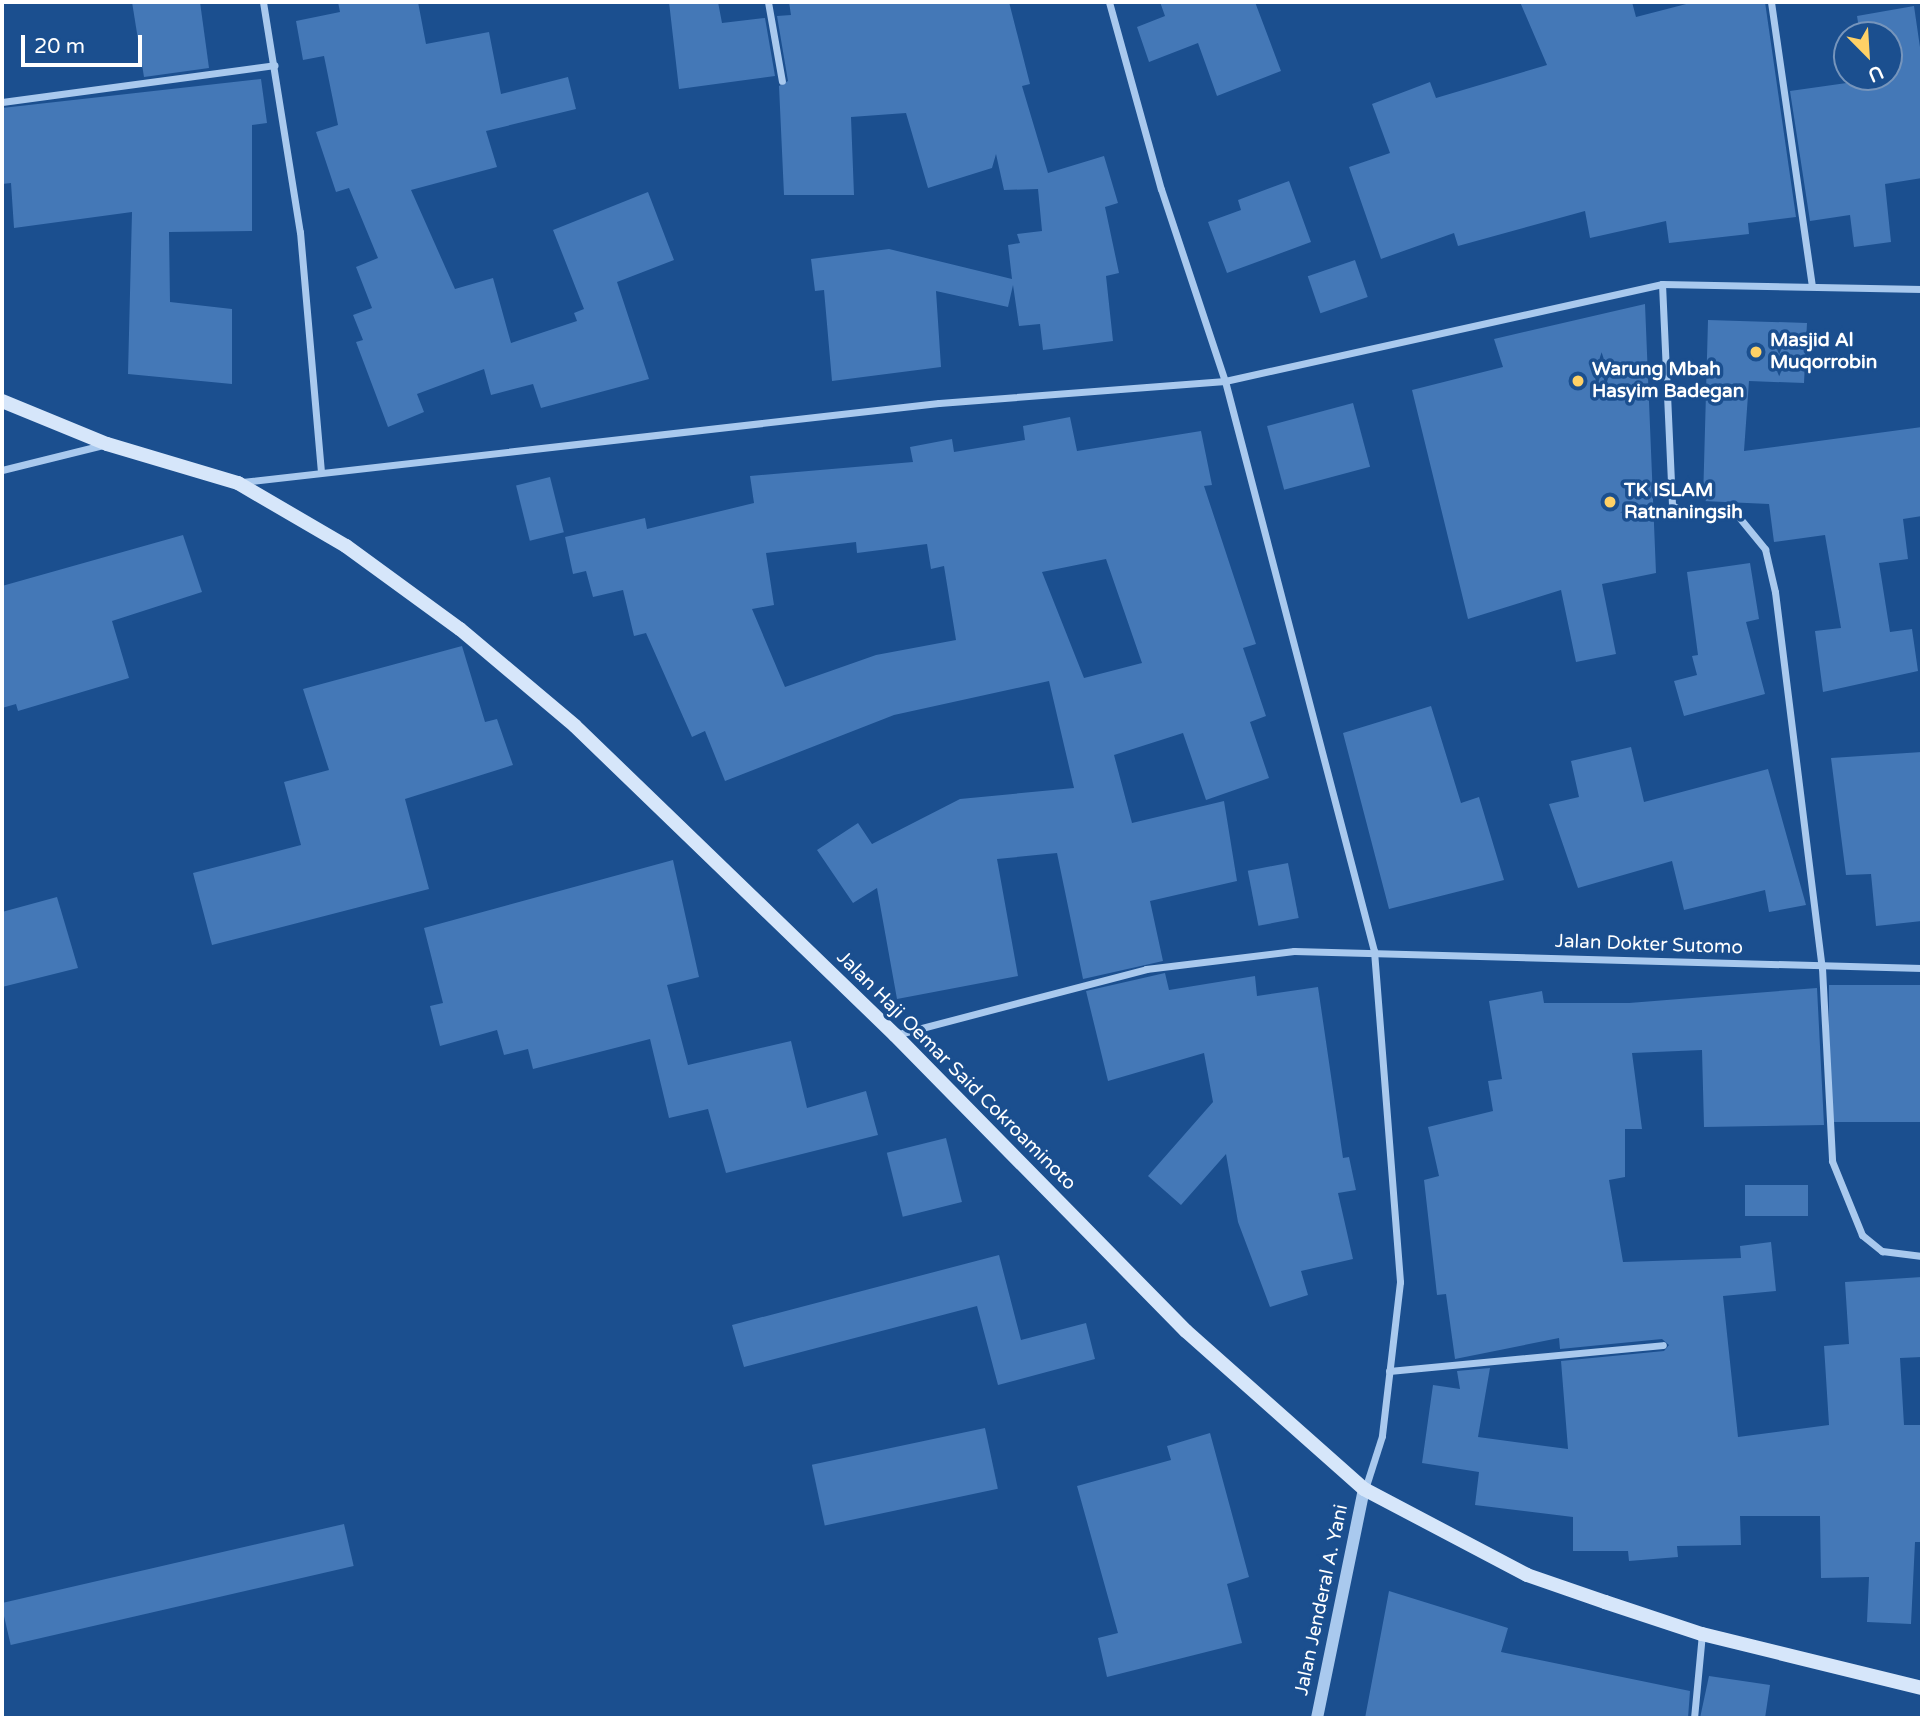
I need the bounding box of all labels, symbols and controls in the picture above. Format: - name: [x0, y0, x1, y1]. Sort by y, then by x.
- scale bar: [24, 21, 145, 65]
- north arrow: [1833, 21, 1903, 91]
- text: 20 m: [34, 34, 85, 59]
- text: U: [1865, 60, 1887, 86]
- place label: Masjid Al Muqorrobin: [1770, 330, 1877, 374]
- marker: Masjid Al Muqorrobin: [1748, 344, 1764, 360]
- place label: Warung Mbah Hasyim Badegan: [1592, 359, 1744, 403]
- marker: Warung Mbah Hasyim Badegan: [1570, 373, 1586, 389]
- place label: TK ISLAM Ratnaningsih: [1624, 480, 1743, 524]
- marker: TK ISLAM Ratnaningsih: [1602, 494, 1618, 510]
- street label: Jalan Dokter Sutomo: [1555, 930, 1743, 960]
- street label: Jalan Haji Oemar Said Cokroaminoto: [832, 947, 1080, 1195]
- street label: Jalan Jenderal A. Yani: [1291, 1502, 1353, 1698]

